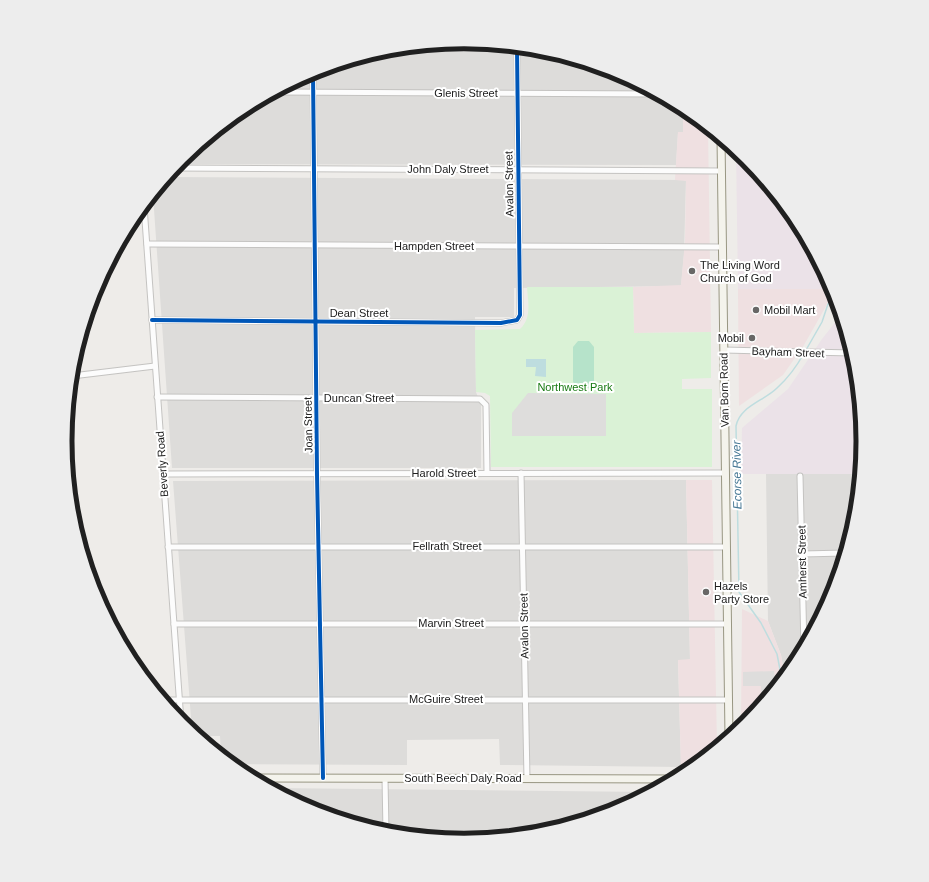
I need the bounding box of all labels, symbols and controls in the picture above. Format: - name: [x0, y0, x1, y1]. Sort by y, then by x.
- street label: Glenis Street: [434, 87, 498, 99]
- street label: Avalon Street: [502, 151, 516, 217]
- street label: John Daly Street: [407, 163, 489, 175]
- street label: Hampden Street: [394, 240, 474, 252]
- place label: The Living Word Church of God: [700, 259, 780, 284]
- marker: The Living Word Church of God: [687, 266, 697, 276]
- place label: Mobil Mart: [764, 304, 815, 316]
- marker: Mobil Mart: [751, 305, 761, 315]
- street label: Dean Street: [330, 307, 388, 319]
- place label: Mobil: [718, 332, 744, 344]
- marker: Mobil: [747, 333, 757, 343]
- street label: Bayham Street: [751, 345, 825, 359]
- street label: Van Born Road: [717, 353, 731, 427]
- park label: Northwest Park: [537, 381, 613, 393]
- street label: Duncan Street: [324, 392, 394, 404]
- street label: Joan Street: [302, 397, 314, 453]
- street label: Beverly Road: [154, 431, 170, 497]
- water label: Ecorse River: [729, 440, 745, 509]
- street label: Harold Street: [412, 467, 476, 479]
- street label: Amherst Street: [795, 525, 809, 599]
- street label: Fellrath Street: [412, 540, 482, 552]
- place label: Hazels Party Store: [714, 580, 769, 605]
- marker: Hazels Party Store: [701, 587, 711, 597]
- street label: Avalon Street: [517, 593, 531, 659]
- street label: Marvin Street: [418, 617, 484, 629]
- street label: McGuire Street: [409, 693, 483, 705]
- street label: South Beech Daly Road: [404, 772, 522, 784]

